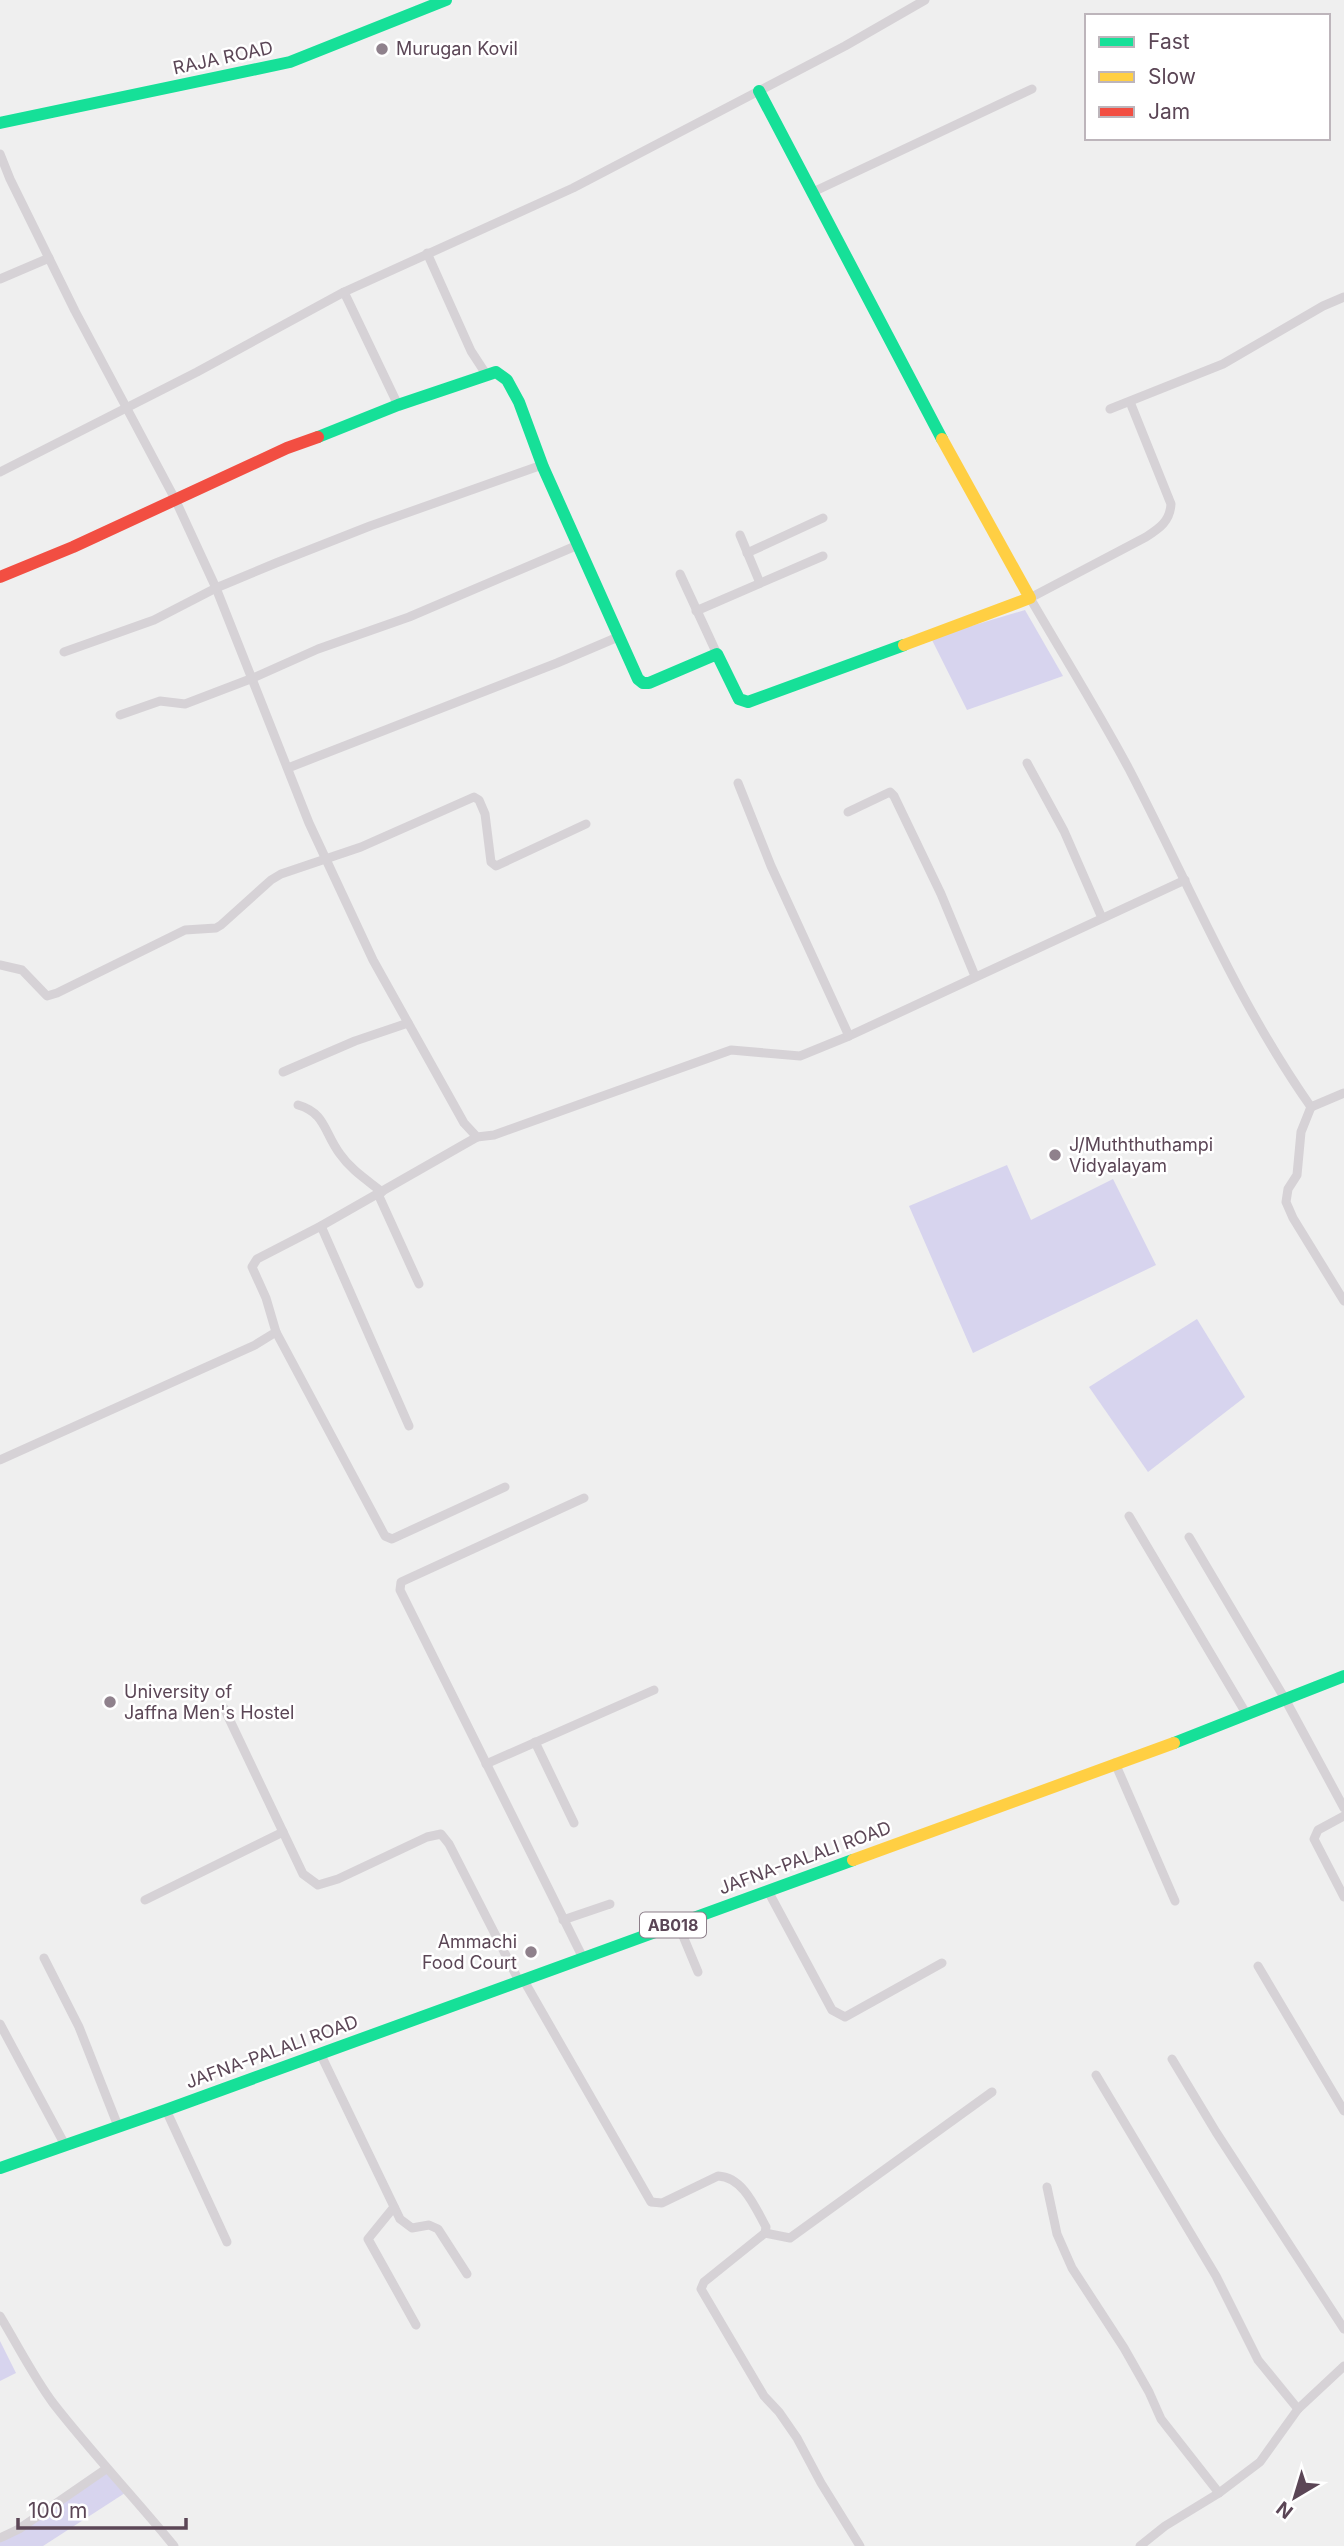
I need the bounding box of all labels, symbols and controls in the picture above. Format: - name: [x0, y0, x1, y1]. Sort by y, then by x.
- legend: [1085, 14, 1330, 140]
- text: Fast: [1148, 29, 1190, 54]
- street label: RAJA ROAD: [171, 37, 275, 78]
- place label: Murugan Kovil: [396, 38, 518, 59]
- marker: Murugan Kovil: [374, 41, 390, 57]
- text: Slow: [1148, 64, 1196, 89]
- text: Jam: [1148, 99, 1190, 124]
- place label: J/Muththuthampi Vidyalayam: [1069, 1134, 1213, 1176]
- marker: J/Muththuthampi Vidyalayam: [1047, 1147, 1063, 1163]
- place label: University of Jaffna Men's Hostel: [124, 1681, 294, 1723]
- marker: University of Jaffna Men's Hostel: [102, 1694, 118, 1710]
- street label: JAFNA-PALALI ROAD: [716, 1817, 894, 1899]
- road number: AB018: [640, 1912, 706, 1938]
- place label: Ammachi Food Court: [422, 1931, 517, 1973]
- marker: Ammachi Food Court: [523, 1944, 539, 1960]
- street label: JAFNA-PALALI ROAD: [183, 2011, 361, 2093]
- north arrow: [1260, 2462, 1330, 2532]
- scale bar: [18, 2486, 186, 2530]
- text: N: [1272, 2496, 1298, 2524]
- text: 100 m: [28, 2498, 87, 2523]

